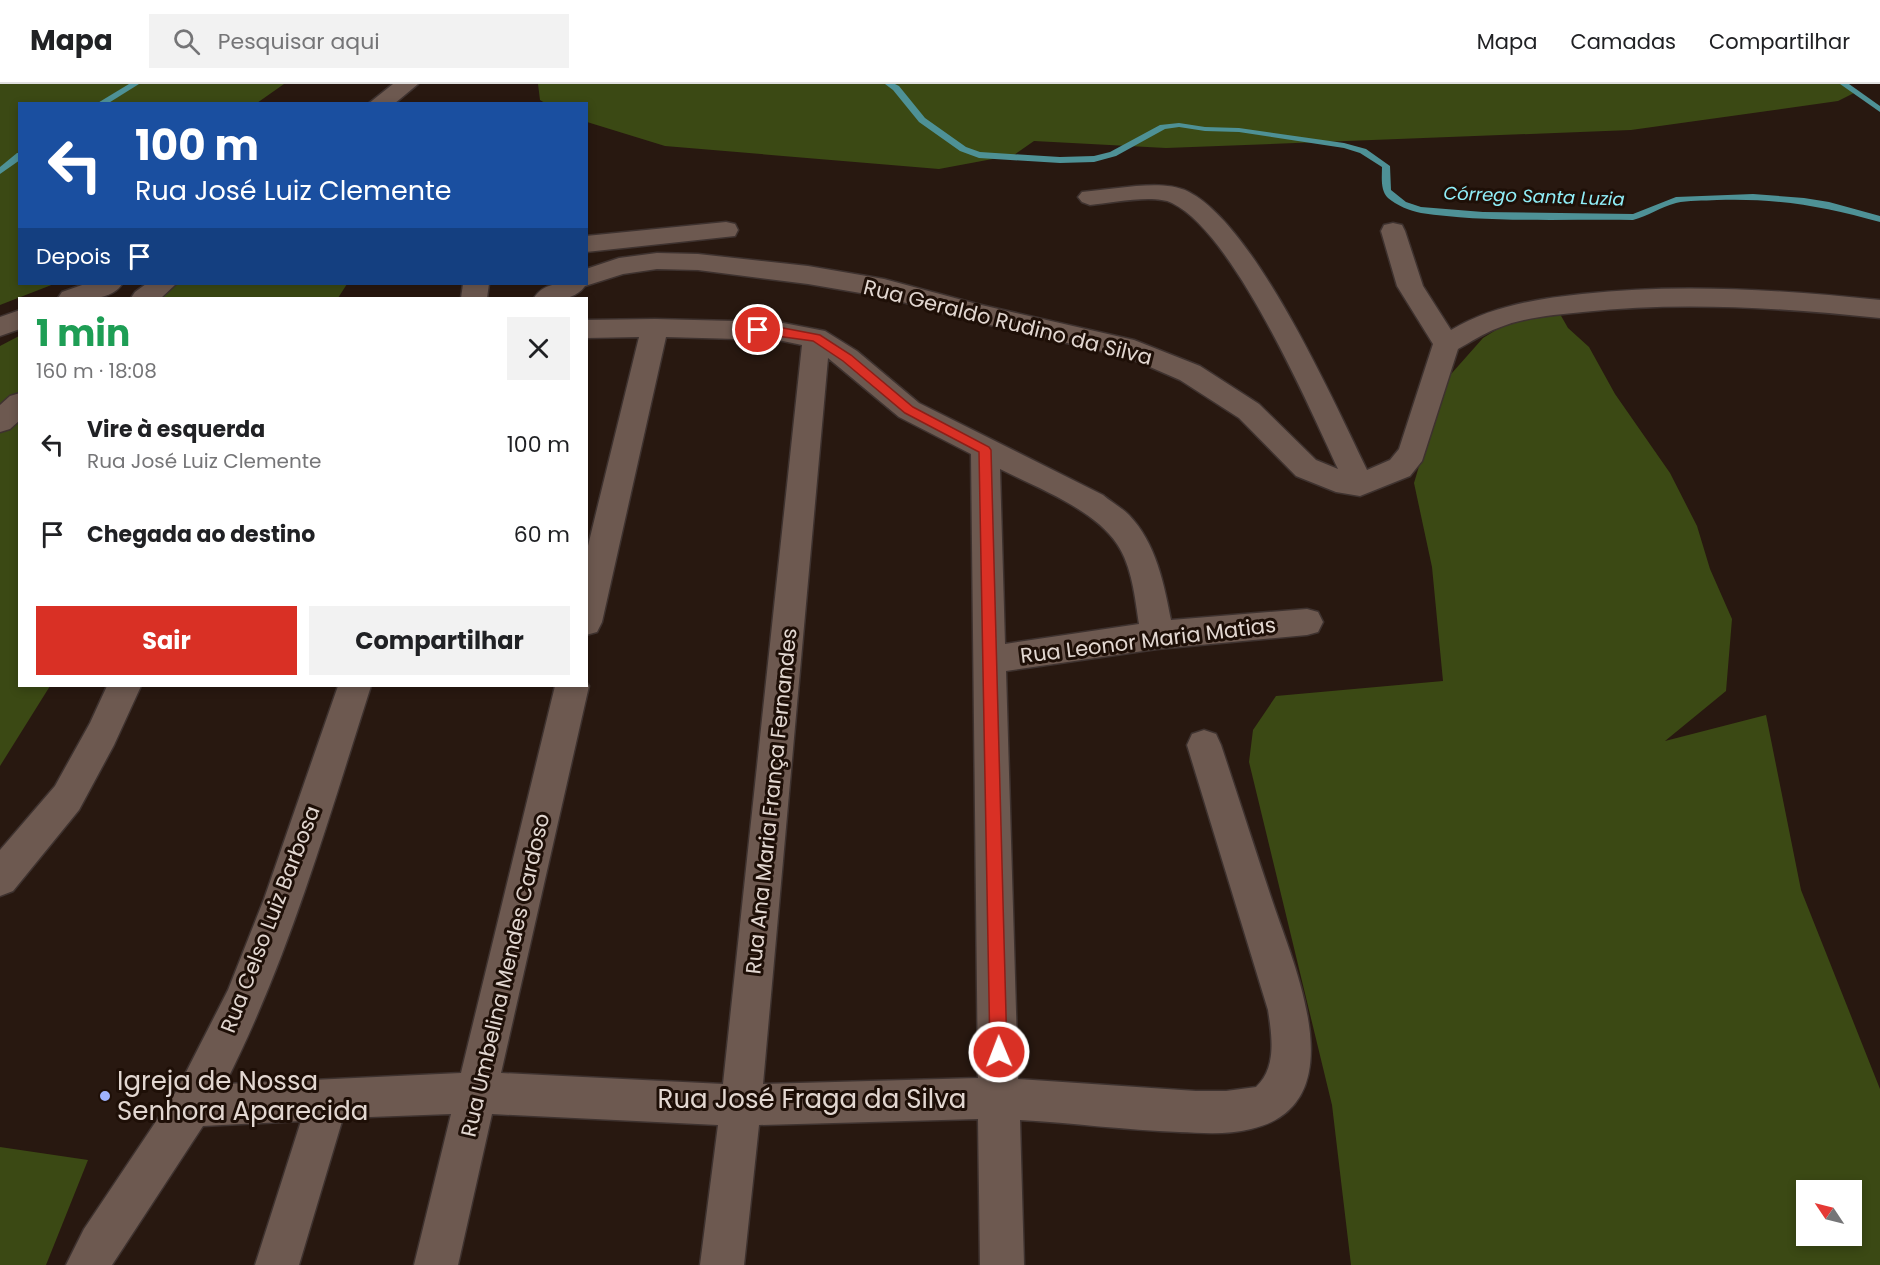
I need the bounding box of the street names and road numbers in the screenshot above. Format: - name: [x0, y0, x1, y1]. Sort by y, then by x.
- street label: Rua Geraldo Rudino da Silva: [861, 272, 1155, 372]
- street label: Rua Leonor Maria Matias: [1019, 610, 1277, 670]
- street label: Rua Ana Maria França Fernandes: [738, 627, 804, 975]
- street label: Rua Celso Luiz Barbosa: [213, 801, 327, 1037]
- street label: Rua Umbelina Mendes Cardoso: [454, 810, 556, 1140]
- street label: Rua José Fraga da Silva: [658, 1081, 966, 1117]

